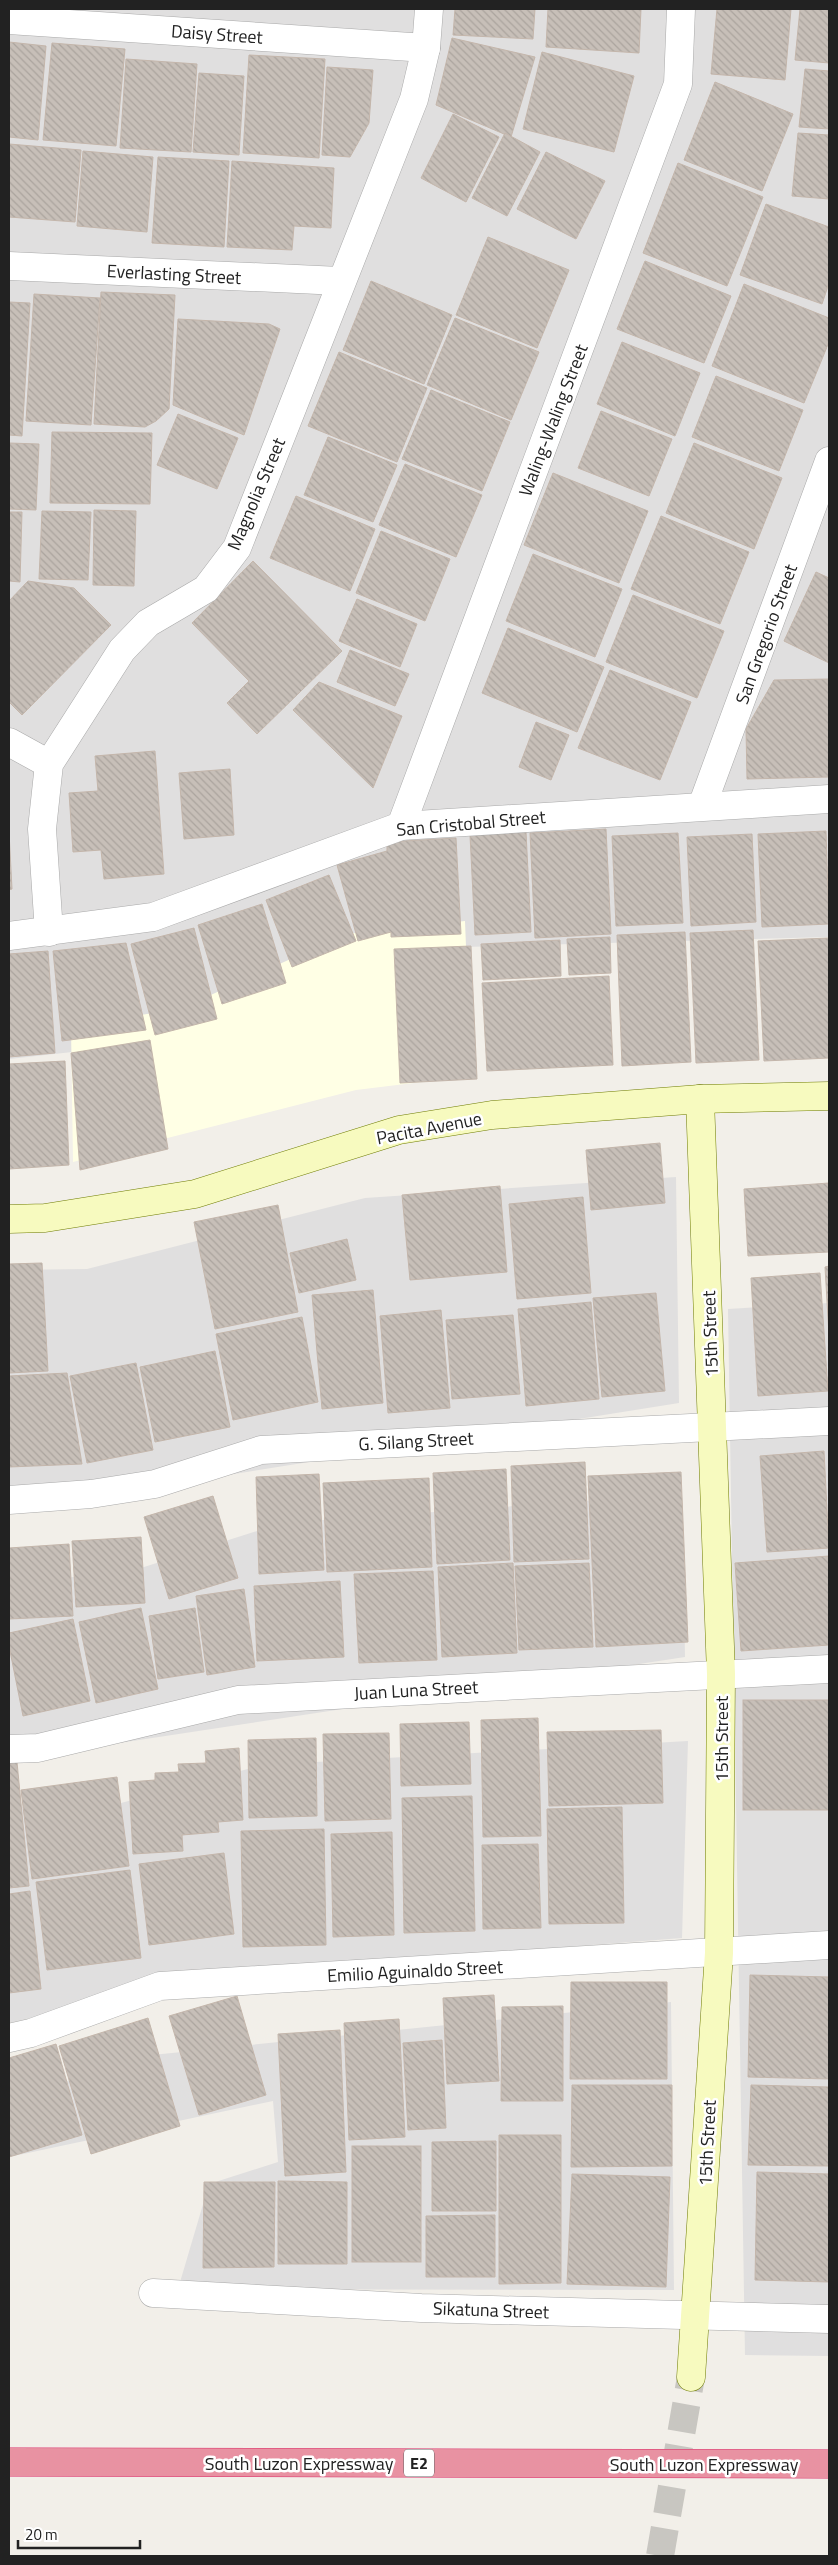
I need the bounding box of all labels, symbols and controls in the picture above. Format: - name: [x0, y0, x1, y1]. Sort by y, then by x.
- street label: Daisy Street: [170, 17, 264, 51]
- street label: Everlasting Street: [106, 257, 243, 291]
- street label: Waling-Waling Street: [512, 339, 595, 500]
- street label: Magnolia Street: [220, 433, 292, 555]
- street label: San Gregorio Street: [728, 559, 804, 708]
- street label: San Cristobal Street: [395, 803, 547, 843]
- street label: Pacita Avenue: [374, 1105, 484, 1151]
- street label: 15th Street: [695, 1290, 725, 1378]
- street label: G. Silang Street: [358, 1424, 475, 1457]
- street label: Juan Luna Street: [353, 1673, 480, 1707]
- street label: 15th Street: [708, 1695, 735, 1782]
- street label: Emilio Aguinaldo Street: [326, 1953, 504, 1989]
- street label: 15th Street: [691, 2098, 723, 2187]
- street label: Sikatuna Street: [432, 2294, 550, 2326]
- street label: South Luzon Expressway: [205, 2450, 394, 2477]
- road number: E2: [404, 2450, 434, 2476]
- street label: South Luzon Expressway: [610, 2451, 799, 2478]
- scale bar: [18, 2518, 140, 2550]
- text: 20 m: [25, 2523, 58, 2546]

